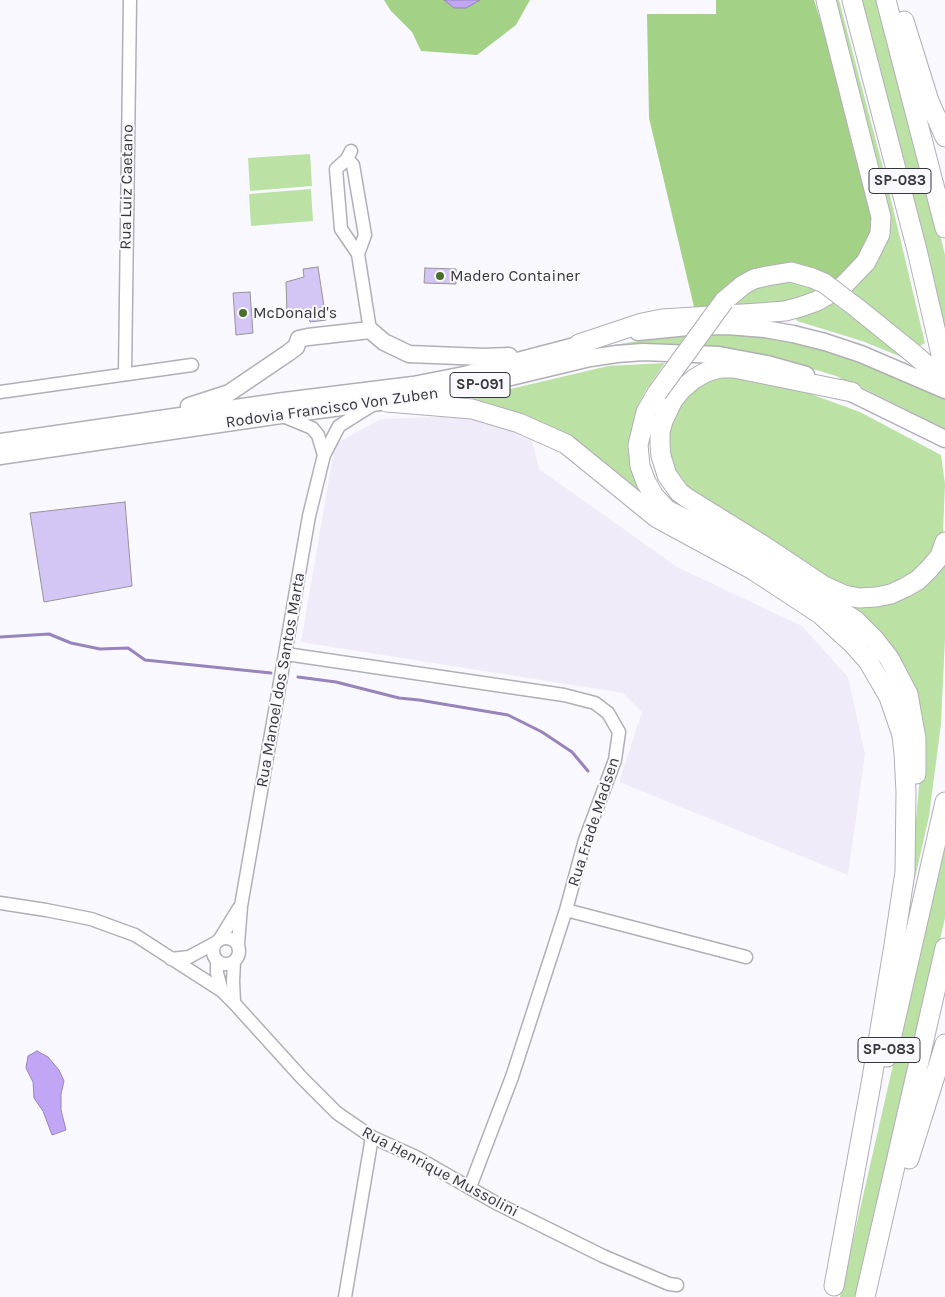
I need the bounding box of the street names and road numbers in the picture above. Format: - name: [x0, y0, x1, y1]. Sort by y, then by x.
- street label: Rua Luiz Caetano: [116, 124, 138, 250]
- road number: SP-083: [869, 168, 931, 194]
- road number: SP-091: [450, 372, 510, 398]
- street label: Rodovia Francisco Von Zuben: [225, 384, 439, 432]
- street label: Rua Manoel dos Santos Marta: [253, 571, 309, 789]
- street label: Rua Frade Madsen: [564, 755, 624, 889]
- road number: SP-083: [858, 1038, 920, 1062]
- street label: Rua Henrique Mussolini: [358, 1123, 522, 1221]

